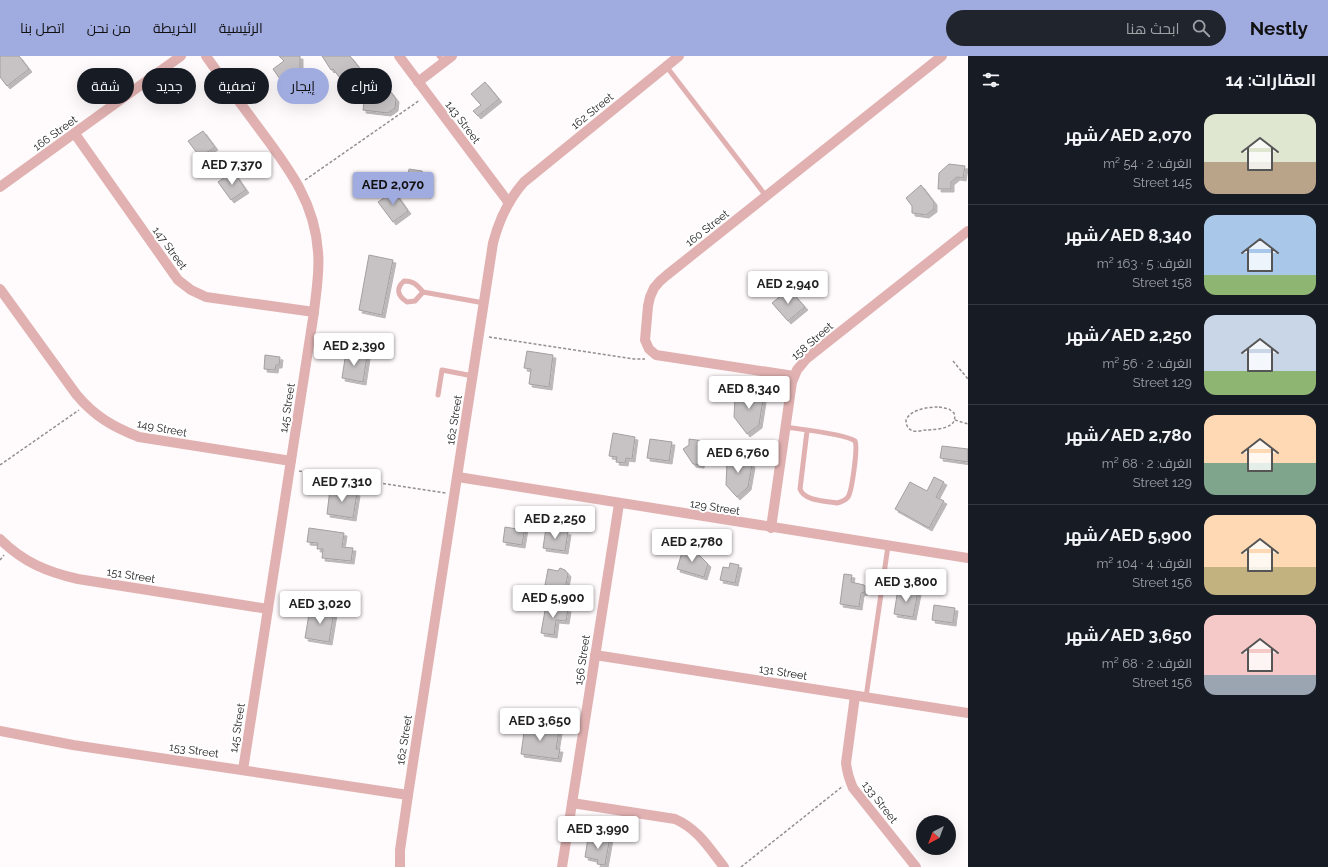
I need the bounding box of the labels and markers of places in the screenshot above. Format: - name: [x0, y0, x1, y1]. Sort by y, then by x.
- pin: AED 7,370: [186, 152, 278, 186]
- pin: AED 2,070: [347, 172, 439, 206]
- pin: AED 2,940: [742, 271, 834, 305]
- pin: AED 2,390: [308, 333, 400, 367]
- pin: AED 8,340: [703, 376, 795, 410]
- pin: AED 6,760: [692, 440, 784, 474]
- pin: AED 7,310: [296, 469, 388, 503]
- pin: AED 2,250: [509, 506, 601, 540]
- pin: AED 2,780: [646, 529, 738, 563]
- pin: AED 3,800: [860, 569, 952, 603]
- pin: AED 5,900: [507, 585, 599, 619]
- pin: AED 3,020: [274, 591, 366, 625]
- pin: AED 3,650: [494, 708, 586, 742]
- pin: AED 3,990: [552, 816, 644, 850]

